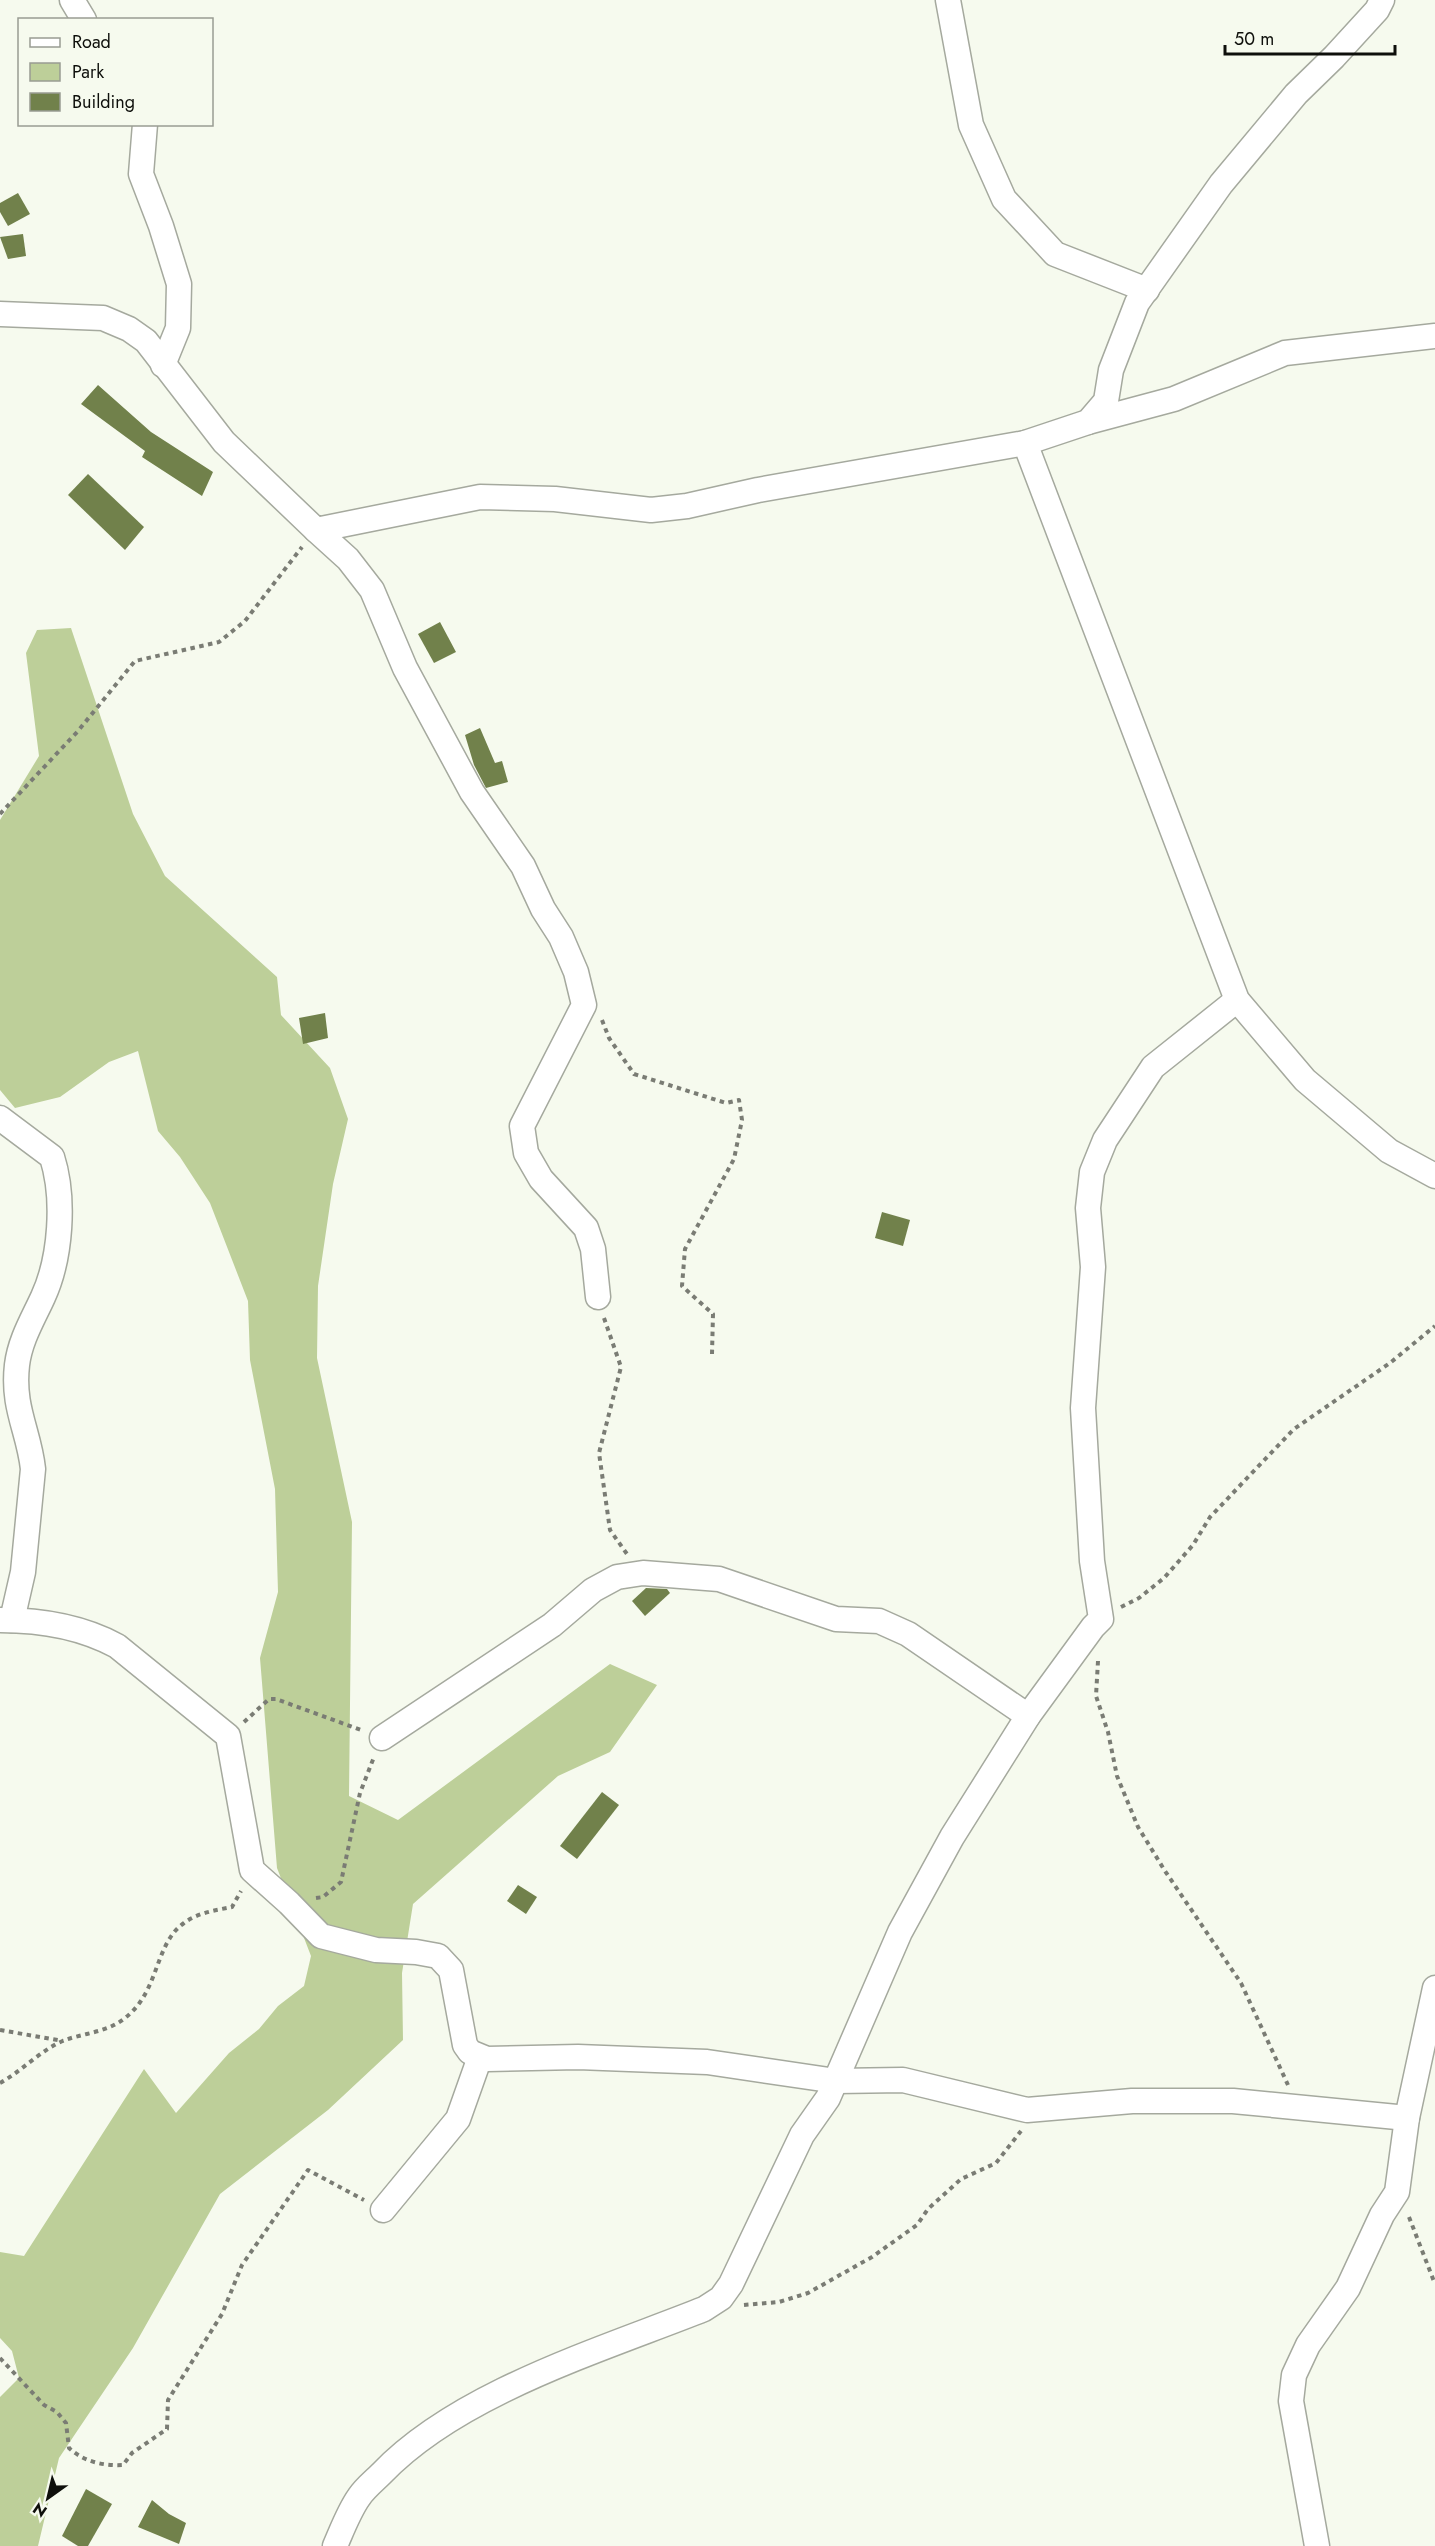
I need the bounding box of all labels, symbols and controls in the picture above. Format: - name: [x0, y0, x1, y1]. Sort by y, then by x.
- legend: [18, 18, 213, 126]
- scale bar: [1225, 18, 1394, 56]
- text: 50 m: [1234, 26, 1274, 52]
- text: Road: [72, 29, 111, 55]
- text: Park: [72, 59, 104, 85]
- text: Building: [72, 89, 135, 115]
- north arrow: [18, 2468, 78, 2528]
- text: N: [28, 2497, 52, 2523]

